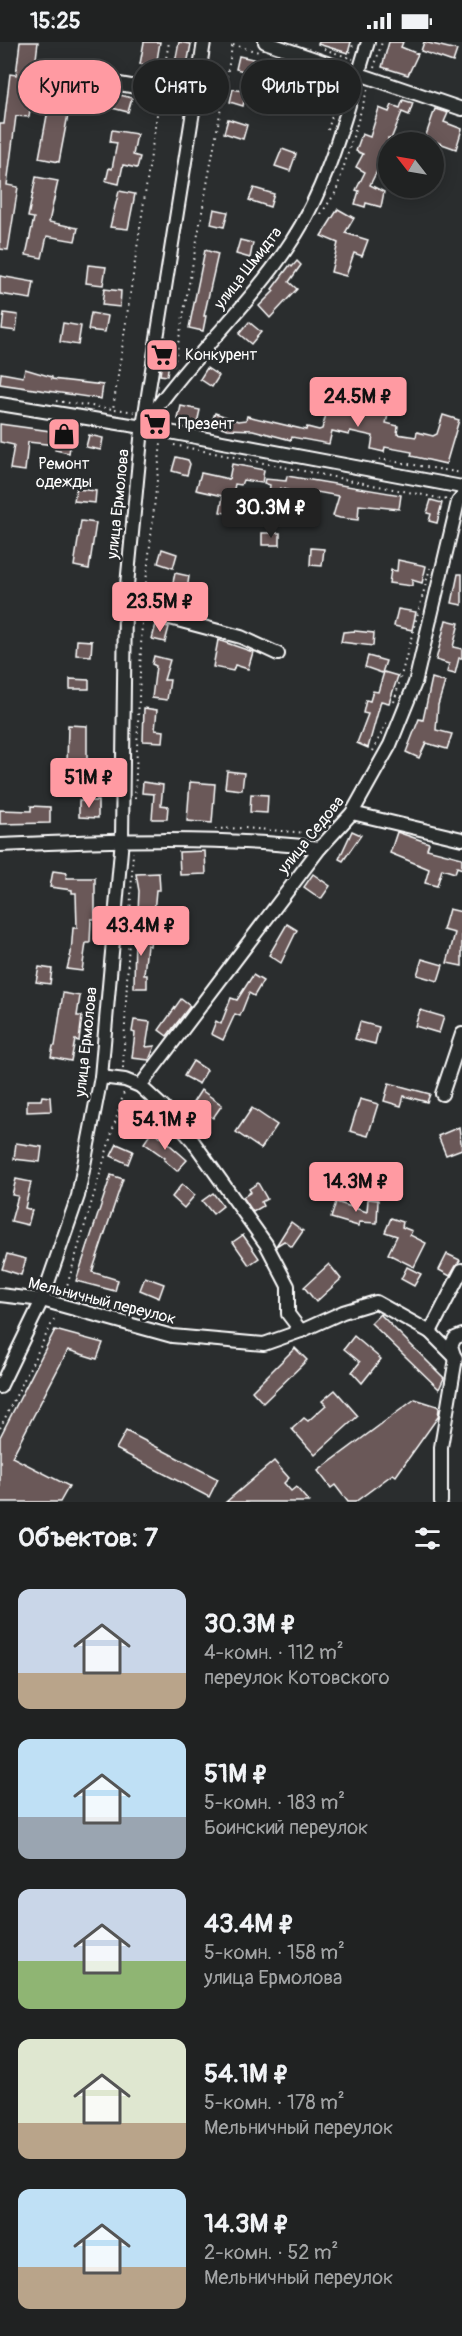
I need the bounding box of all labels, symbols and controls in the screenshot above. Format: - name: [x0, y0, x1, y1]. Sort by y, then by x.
- text: 15:25: [30, 7, 81, 35]
- chip: Купить: [18, 60, 121, 114]
- chip: Снять: [133, 60, 229, 114]
- chip: Фильтры: [241, 60, 361, 114]
- north arrow: [378, 132, 444, 198]
- map controls: [378, 132, 444, 198]
- street label: улица Шмидта: [209, 223, 286, 314]
- supermarket icon: Конкурент: [144, 337, 180, 373]
- place label: Конкурент: [185, 345, 257, 365]
- pin: 24.5M ₽: [303, 377, 413, 428]
- text: 24.5M ₽: [324, 384, 392, 409]
- supermarket icon: Презент: [137, 406, 173, 442]
- place label: Презент: [178, 414, 235, 434]
- shop icon: Ремонт одежды: [46, 416, 82, 452]
- street label: улица Ермолова: [102, 448, 134, 561]
- place label: Ремонт одежды: [36, 454, 92, 492]
- pin: 30.3M ₽: [216, 488, 326, 539]
- text: 30.3M ₽: [235, 495, 307, 520]
- pin: 23.5M ₽: [105, 582, 215, 633]
- text: 23.5M ₽: [126, 589, 194, 614]
- pin: 51M ₽: [47, 758, 131, 809]
- text: 51M ₽: [64, 765, 114, 790]
- street label: улица Седова: [273, 792, 349, 879]
- pin: 43.4M ₽: [86, 906, 196, 957]
- text: 43.4M ₽: [106, 913, 176, 938]
- street label: улица Ермолова: [70, 986, 102, 1099]
- pin: 54.1M ₽: [110, 1100, 220, 1151]
- text: 54.1M ₽: [132, 1107, 198, 1132]
- pin: 14.3M ₽: [301, 1162, 411, 1213]
- text: 14.3M ₽: [323, 1169, 389, 1194]
- street label: Мельничный переулок: [26, 1273, 178, 1329]
- text: Объектов: 7: [18, 1522, 158, 1554]
- icon: filters: [411, 1522, 444, 1555]
- text: 30.3M ₽: [204, 1608, 296, 1640]
- icon: home: [66, 1613, 138, 1685]
- text: 4-комн. · 112 m²: [204, 1640, 344, 1665]
- text: переулок Котовского: [204, 1665, 389, 1690]
- text: 51M ₽: [204, 1758, 268, 1790]
- icon: home: [66, 1763, 138, 1835]
- text: 5-комн. · 183 m²: [204, 1790, 345, 1815]
- text: Боинский переулок: [204, 1815, 368, 1840]
- text: 43.4M ₽: [204, 1908, 294, 1940]
- icon: home: [66, 1913, 138, 1985]
- text: 5-комн. · 158 m²: [204, 1940, 345, 1965]
- text: улица Ермолова: [204, 1965, 342, 1990]
- text: 54.1M ₽: [204, 2058, 289, 2090]
- icon: home: [66, 2063, 138, 2135]
- text: 5-комн. · 178 m²: [204, 2090, 345, 2115]
- text: Мельничный переулок: [204, 2115, 393, 2140]
- text: 14.3M ₽: [204, 2208, 289, 2240]
- icon: home: [66, 2213, 138, 2285]
- text: 2-комн. · 52 m²: [204, 2240, 338, 2265]
- text: Мельничный переулок: [204, 2265, 393, 2290]

